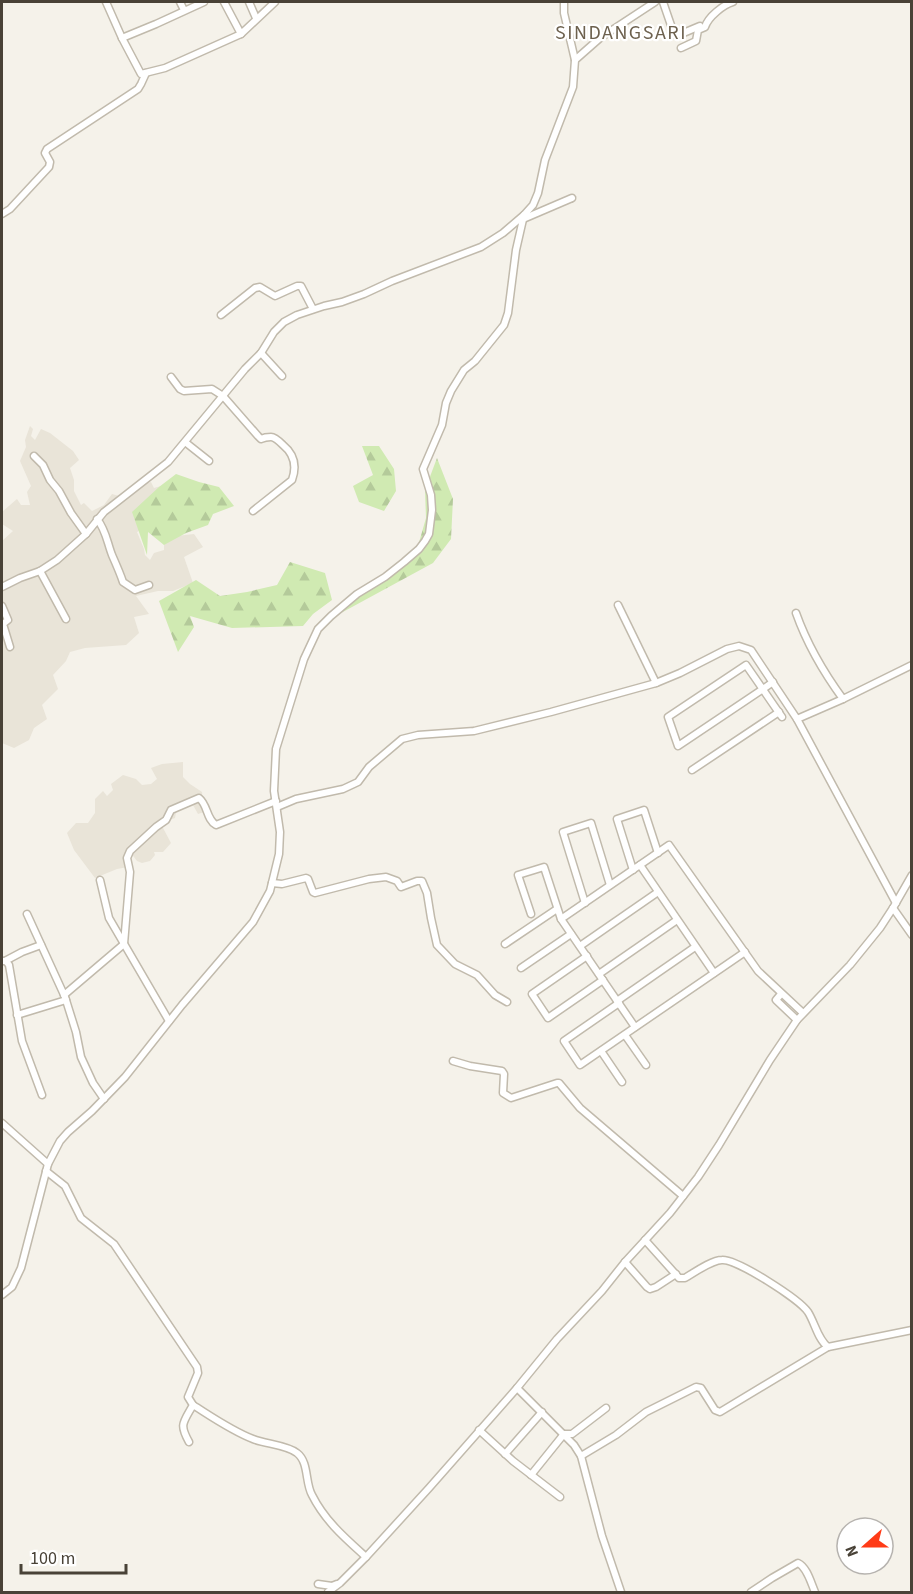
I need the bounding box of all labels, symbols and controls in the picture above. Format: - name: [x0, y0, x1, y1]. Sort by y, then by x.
- district label: SINDANGSARI: [555, 19, 687, 47]
- north arrow: [835, 1516, 895, 1576]
- scale bar: [21, 1537, 126, 1575]
- text: N: [840, 1542, 864, 1560]
- text: 100 m: [30, 1546, 75, 1571]

